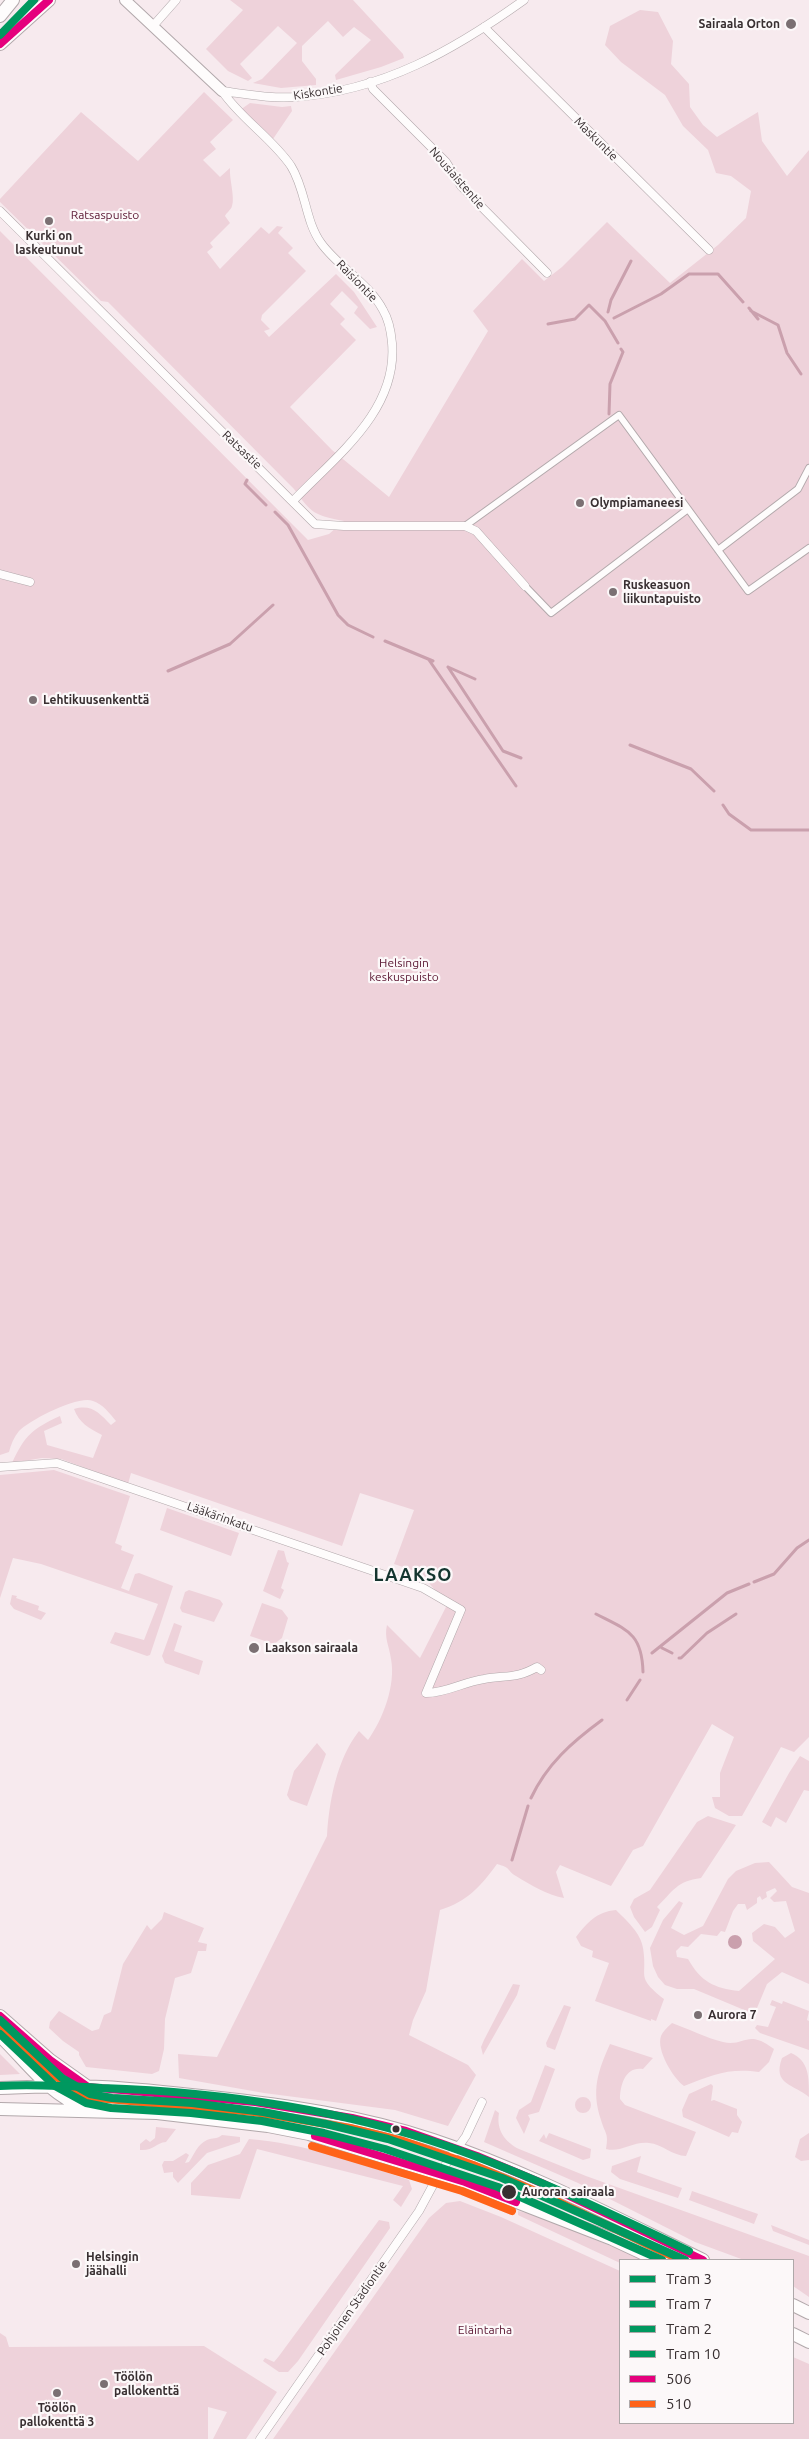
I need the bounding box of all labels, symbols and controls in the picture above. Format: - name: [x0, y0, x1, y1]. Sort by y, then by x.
- place label: Sairaala Orton: [699, 17, 780, 31]
- marker: Sairaala Orton: [784, 17, 798, 31]
- street label: Kiskontie: [292, 81, 344, 103]
- street label: Maskuntie: [571, 114, 621, 164]
- street label: Nousiaistentie: [426, 144, 488, 212]
- park label: Ratsaspuisto: [71, 208, 139, 222]
- marker: Kurki on laskeutunut: [43, 215, 55, 227]
- place label: Kurki on laskeutunut: [15, 229, 83, 257]
- street label: Raisiontie: [333, 257, 381, 305]
- street label: Ratsastie: [219, 428, 265, 472]
- place label: Olympiamaneesi: [590, 496, 683, 510]
- marker: Olympiamaneesi: [574, 497, 586, 509]
- place label: Ruskeasuon liikuntapuisto: [623, 578, 701, 606]
- marker: Ruskeasuon liikuntapuisto: [607, 586, 619, 598]
- place label: Lehtikuusenkenttä: [43, 693, 149, 707]
- marker: Lehtikuusenkenttä: [27, 694, 39, 706]
- park label: Helsingin keskuspuisto: [369, 956, 439, 984]
- street label: Lääkärinkatu: [185, 1499, 255, 1535]
- district label: LAAKSO: [373, 1564, 453, 1586]
- marker: Laakson sairaala: [247, 1641, 261, 1655]
- place label: Laakson sairaala: [265, 1641, 358, 1655]
- place label: Aurora 7: [708, 2008, 756, 2022]
- marker: Aurora 7: [692, 2009, 704, 2021]
- unlabelled marker: [391, 2124, 401, 2134]
- marker: Auroran sairaala: [500, 2183, 518, 2201]
- place label: Auroran sairaala: [522, 2185, 614, 2199]
- place label: Helsingin jäähalli: [86, 2250, 139, 2278]
- marker: Helsingin jäähalli: [70, 2258, 82, 2270]
- street label: Pohjoinen Stadiontie: [314, 2258, 390, 2358]
- legend: [619, 2259, 794, 2424]
- text: Tram 3: [666, 2270, 712, 2287]
- text: Tram 7: [666, 2295, 712, 2312]
- text: Tram 2: [666, 2320, 712, 2337]
- park label: Eläintarha: [458, 2323, 512, 2337]
- text: Tram 10: [666, 2345, 721, 2362]
- place label: Töölön pallokenttä: [114, 2370, 179, 2398]
- text: 506: [666, 2370, 691, 2387]
- marker: Töölön pallokenttä: [98, 2378, 110, 2390]
- marker: Töölön pallokenttä 3: [51, 2387, 63, 2399]
- text: 510: [666, 2395, 691, 2412]
- place label: Töölön pallokenttä 3: [20, 2401, 94, 2429]

